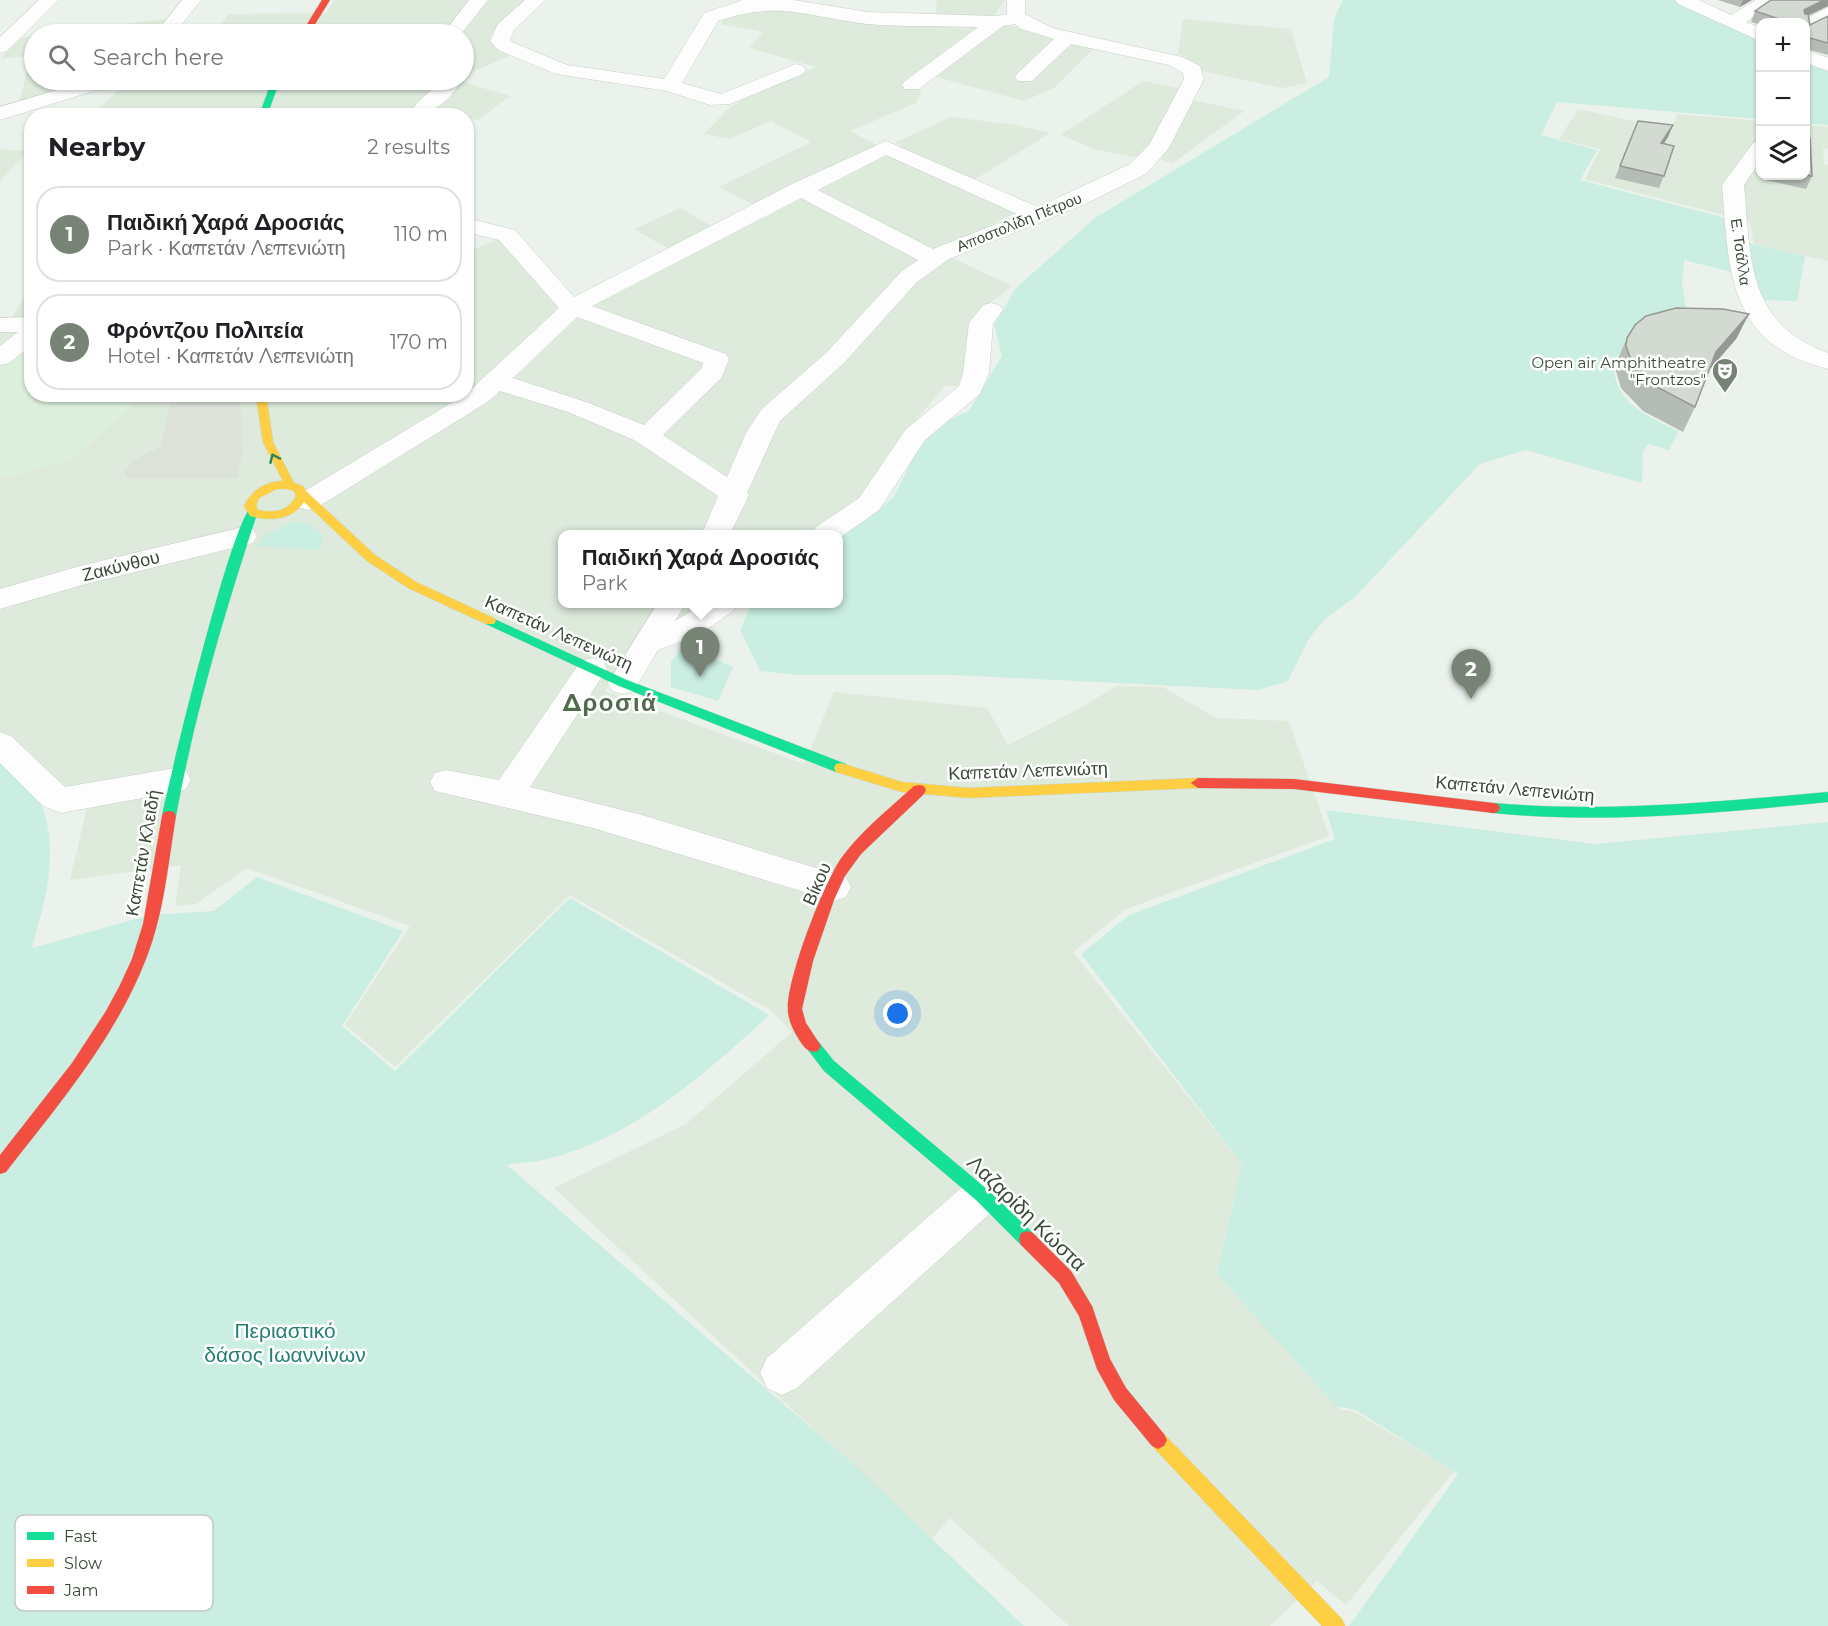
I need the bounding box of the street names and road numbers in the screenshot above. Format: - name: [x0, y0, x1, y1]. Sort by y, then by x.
- street label: Αποστολίδη Πέτρου: [954, 188, 1084, 256]
- street label: Ε. Τσάλλα: [1727, 217, 1755, 287]
- street label: Ζακύνθου: [80, 546, 162, 586]
- street label: Καπετάν Λεπενιώτη: [482, 590, 636, 676]
- street label: Καπετάν Λεπενιώτη: [948, 757, 1108, 785]
- street label: Καπετάν Λεπενιώτη: [1434, 771, 1596, 807]
- street label: Καπετάν Κλειδή: [121, 788, 165, 918]
- street label: Βίκου: [798, 859, 836, 909]
- street label: Λαζαρίδη Κώστα: [962, 1150, 1092, 1276]

